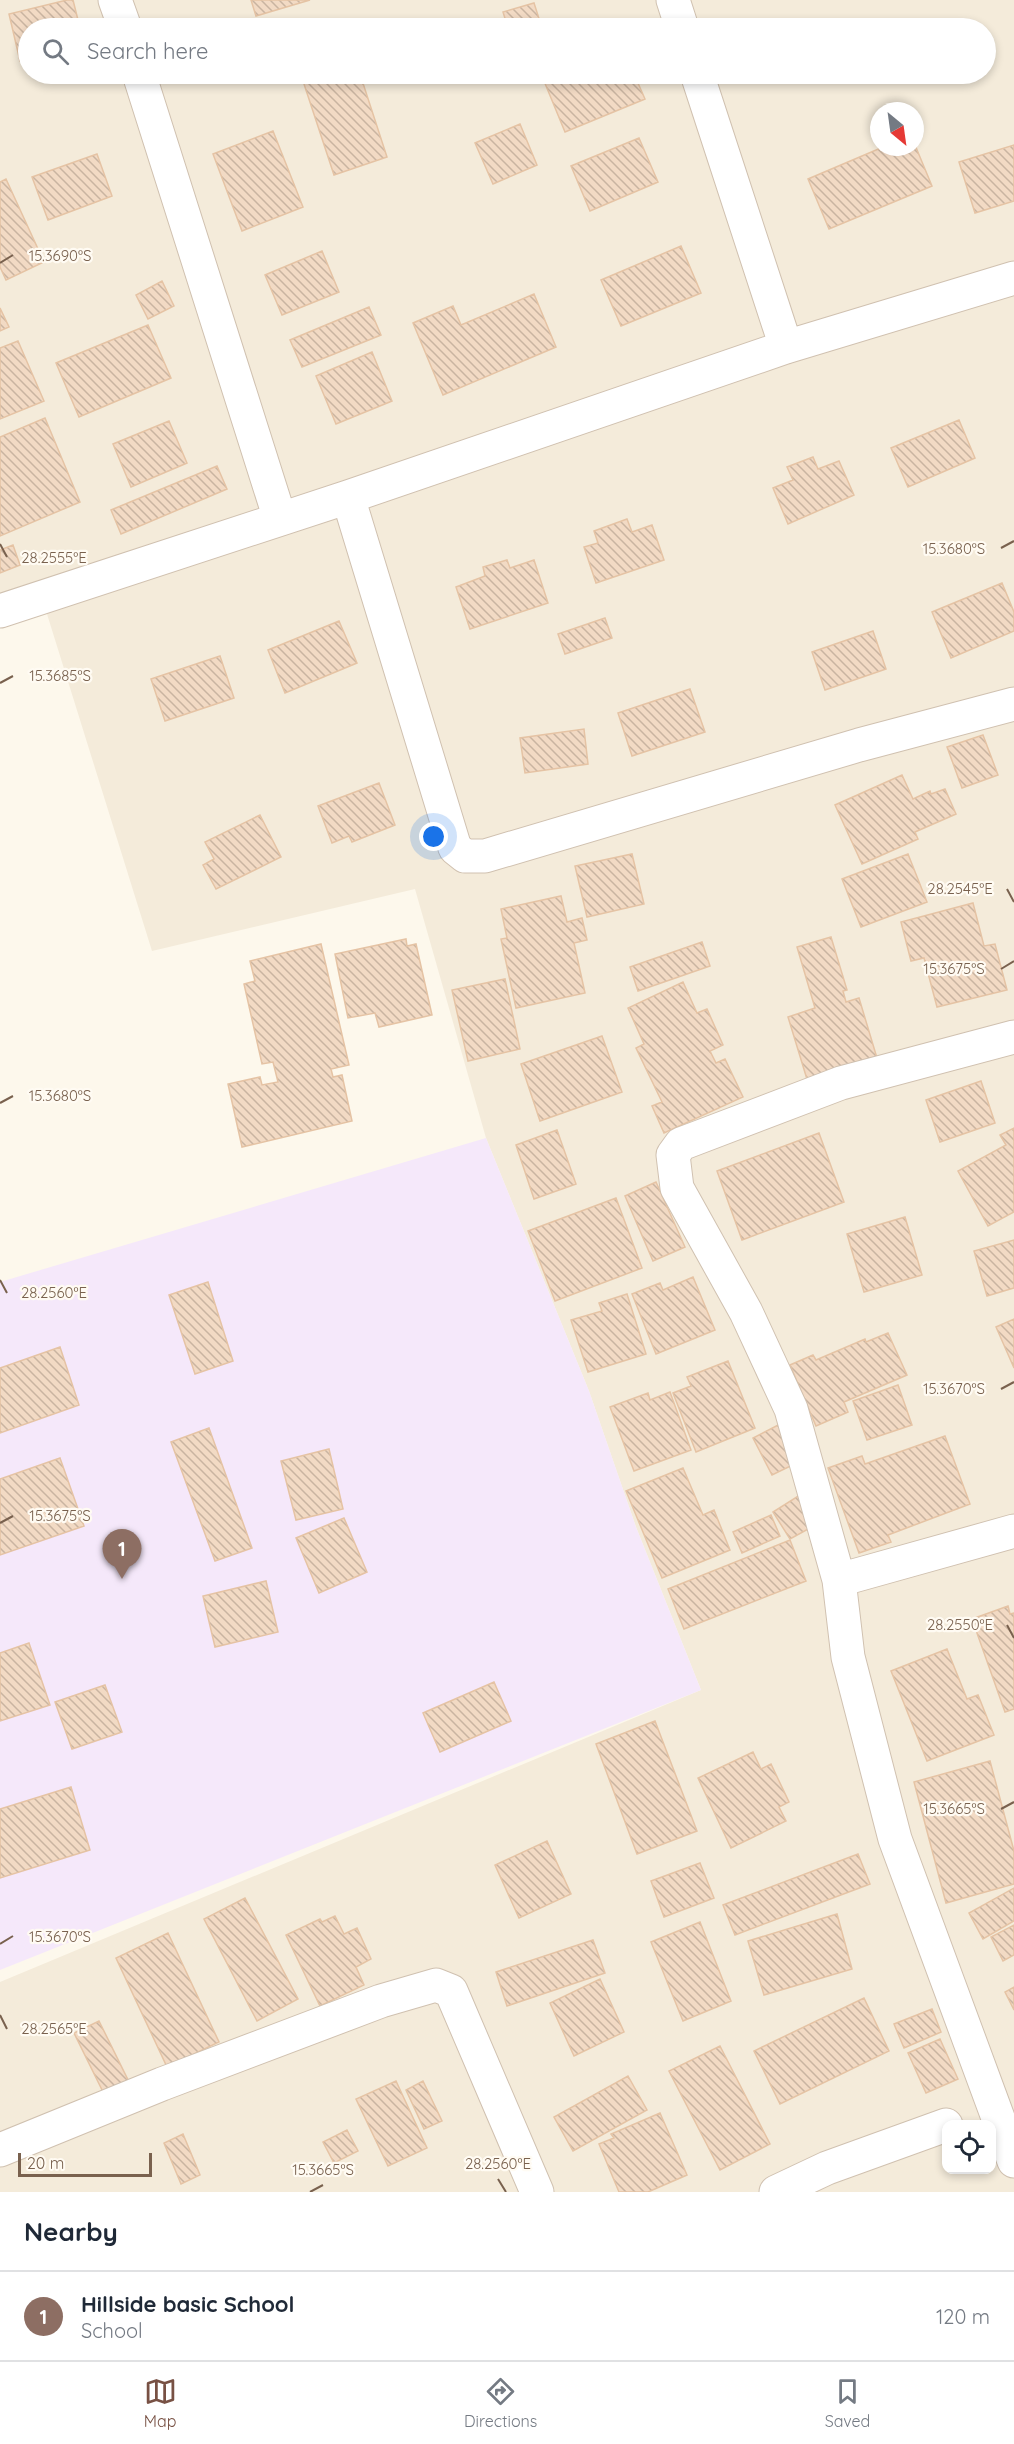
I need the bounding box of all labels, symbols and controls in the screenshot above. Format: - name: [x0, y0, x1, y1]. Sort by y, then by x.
- search box: [18, 18, 996, 84]
- icon: search: [39, 35, 72, 68]
- text: Search here: [87, 37, 208, 65]
- north arrow: [870, 102, 924, 156]
- text: 15.3690°S: [29, 246, 91, 265]
- text: 15.3680°S: [923, 539, 985, 558]
- text: 28.2555°E: [21, 548, 87, 567]
- text: 15.3685°S: [29, 666, 91, 685]
- your location: [419, 822, 448, 851]
- text: 28.2545°E: [927, 879, 993, 898]
- text: 15.3675°S: [923, 959, 985, 978]
- text: 15.3680°S: [29, 1086, 91, 1105]
- text: 28.2560°E: [21, 1283, 87, 1302]
- text: 15.3670°S: [923, 1379, 985, 1398]
- text: 15.3675°S: [29, 1506, 91, 1525]
- pin: 1: [102, 1530, 142, 1579]
- text: 28.2550°E: [927, 1615, 993, 1634]
- text: 15.3665°S: [923, 1799, 985, 1818]
- text: 15.3670°S: [29, 1927, 91, 1946]
- text: 28.2565°E: [21, 2019, 87, 2038]
- map controls: [942, 2120, 996, 2174]
- button: locate: [942, 2120, 996, 2174]
- scale bar: [18, 2150, 152, 2178]
- text: 20 m: [27, 2153, 64, 2173]
- text: 28.2560°E: [465, 2154, 531, 2173]
- text: 15.3665°S: [292, 2160, 354, 2179]
- text: Nearby: [24, 2215, 118, 2248]
- text: Hillside basic School: [81, 2290, 295, 2318]
- text: 1: [40, 2304, 47, 2329]
- text: 120 m: [936, 2304, 990, 2329]
- text: School: [81, 2318, 143, 2343]
- tab: Map: [144, 2375, 177, 2431]
- tab: Directions: [464, 2375, 537, 2431]
- tab: Saved: [825, 2375, 870, 2431]

